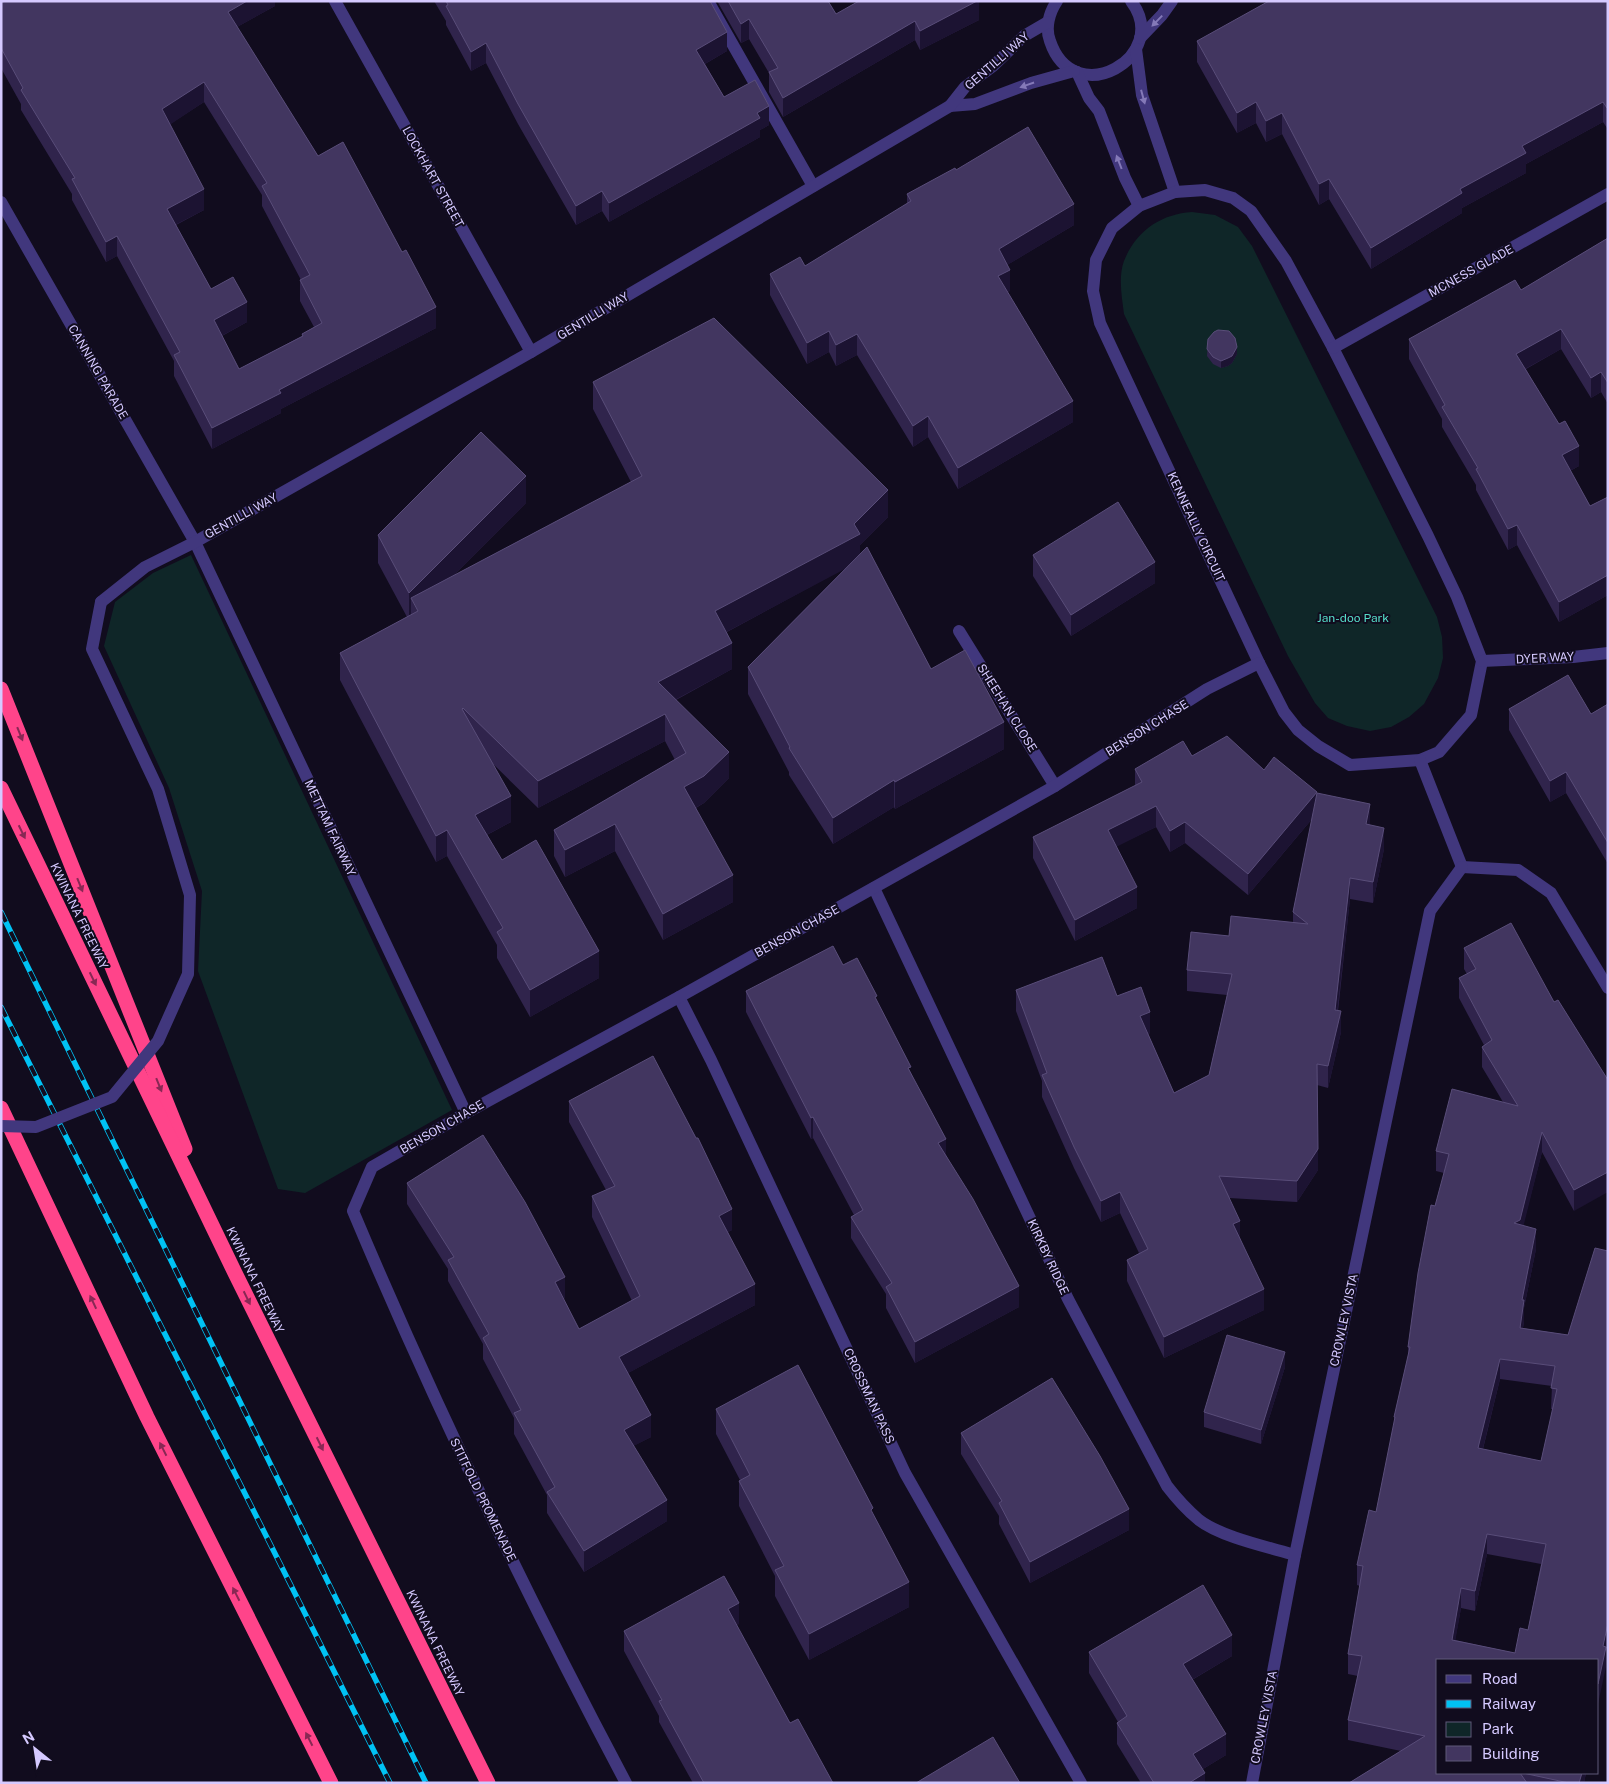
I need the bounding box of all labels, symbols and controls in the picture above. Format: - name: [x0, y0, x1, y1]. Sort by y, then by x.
- one-way arrow: [1151, 14, 1163, 26]
- street label: GENTILLI WAY: [962, 29, 1033, 93]
- one-way arrow: [1019, 81, 1034, 89]
- one-way arrow: [1140, 90, 1148, 105]
- street label: LOCKHART STREET: [399, 124, 467, 230]
- one-way arrow: [1115, 154, 1123, 169]
- street label: MCNESS GLADE: [1426, 242, 1516, 300]
- street label: GENTILLI WAY: [555, 289, 632, 343]
- street label: CANNING PARADE: [65, 322, 131, 422]
- street label: KENNEALLY CIRCUIT: [1164, 470, 1228, 584]
- street label: GENTILLI WAY: [202, 490, 280, 542]
- park label: Jan-doo Park: [1317, 611, 1389, 625]
- street label: DYER WAY: [1515, 649, 1575, 667]
- street label: SHEEHAN CLOSE: [974, 661, 1040, 755]
- street label: BENSON CHASE: [1103, 697, 1191, 759]
- one-way arrow: [16, 727, 24, 741]
- street label: METTAM FAIRWAY: [301, 778, 359, 879]
- one-way arrow: [19, 825, 27, 839]
- street label: KWINANA FREEWAY: [47, 861, 111, 972]
- one-way arrow: [76, 878, 84, 893]
- street label: BENSON CHASE: [752, 902, 842, 960]
- one-way arrow: [89, 972, 97, 986]
- one-way arrow: [156, 1077, 164, 1092]
- street label: BENSON CHASE: [398, 1097, 486, 1157]
- street label: KIRKBY RIDGE: [1024, 1217, 1072, 1297]
- street label: KWINANA FREEWAY: [223, 1225, 287, 1336]
- street label: CROWLEY VISTA: [1327, 1272, 1361, 1368]
- one-way arrow: [243, 1291, 251, 1306]
- one-way arrow: [88, 1295, 96, 1309]
- street label: CROSSMAN PASS: [841, 1346, 897, 1446]
- street label: STITFOLD PROMENADE: [447, 1436, 519, 1564]
- one-way arrow: [316, 1437, 324, 1451]
- one-way arrow: [159, 1442, 167, 1456]
- one-way arrow: [232, 1587, 240, 1601]
- street label: KWINANA FREEWAY: [403, 1588, 467, 1699]
- legend: [1436, 1659, 1599, 1774]
- street label: CROWLEY VISTA: [1248, 1669, 1280, 1765]
- text: Road: [1482, 1670, 1518, 1687]
- text: Railway: [1482, 1695, 1536, 1712]
- text: Park: [1482, 1720, 1514, 1737]
- north arrow: [10, 1724, 60, 1774]
- text: N: [20, 1728, 37, 1747]
- one-way arrow: [305, 1732, 313, 1746]
- text: Building: [1482, 1745, 1540, 1762]

